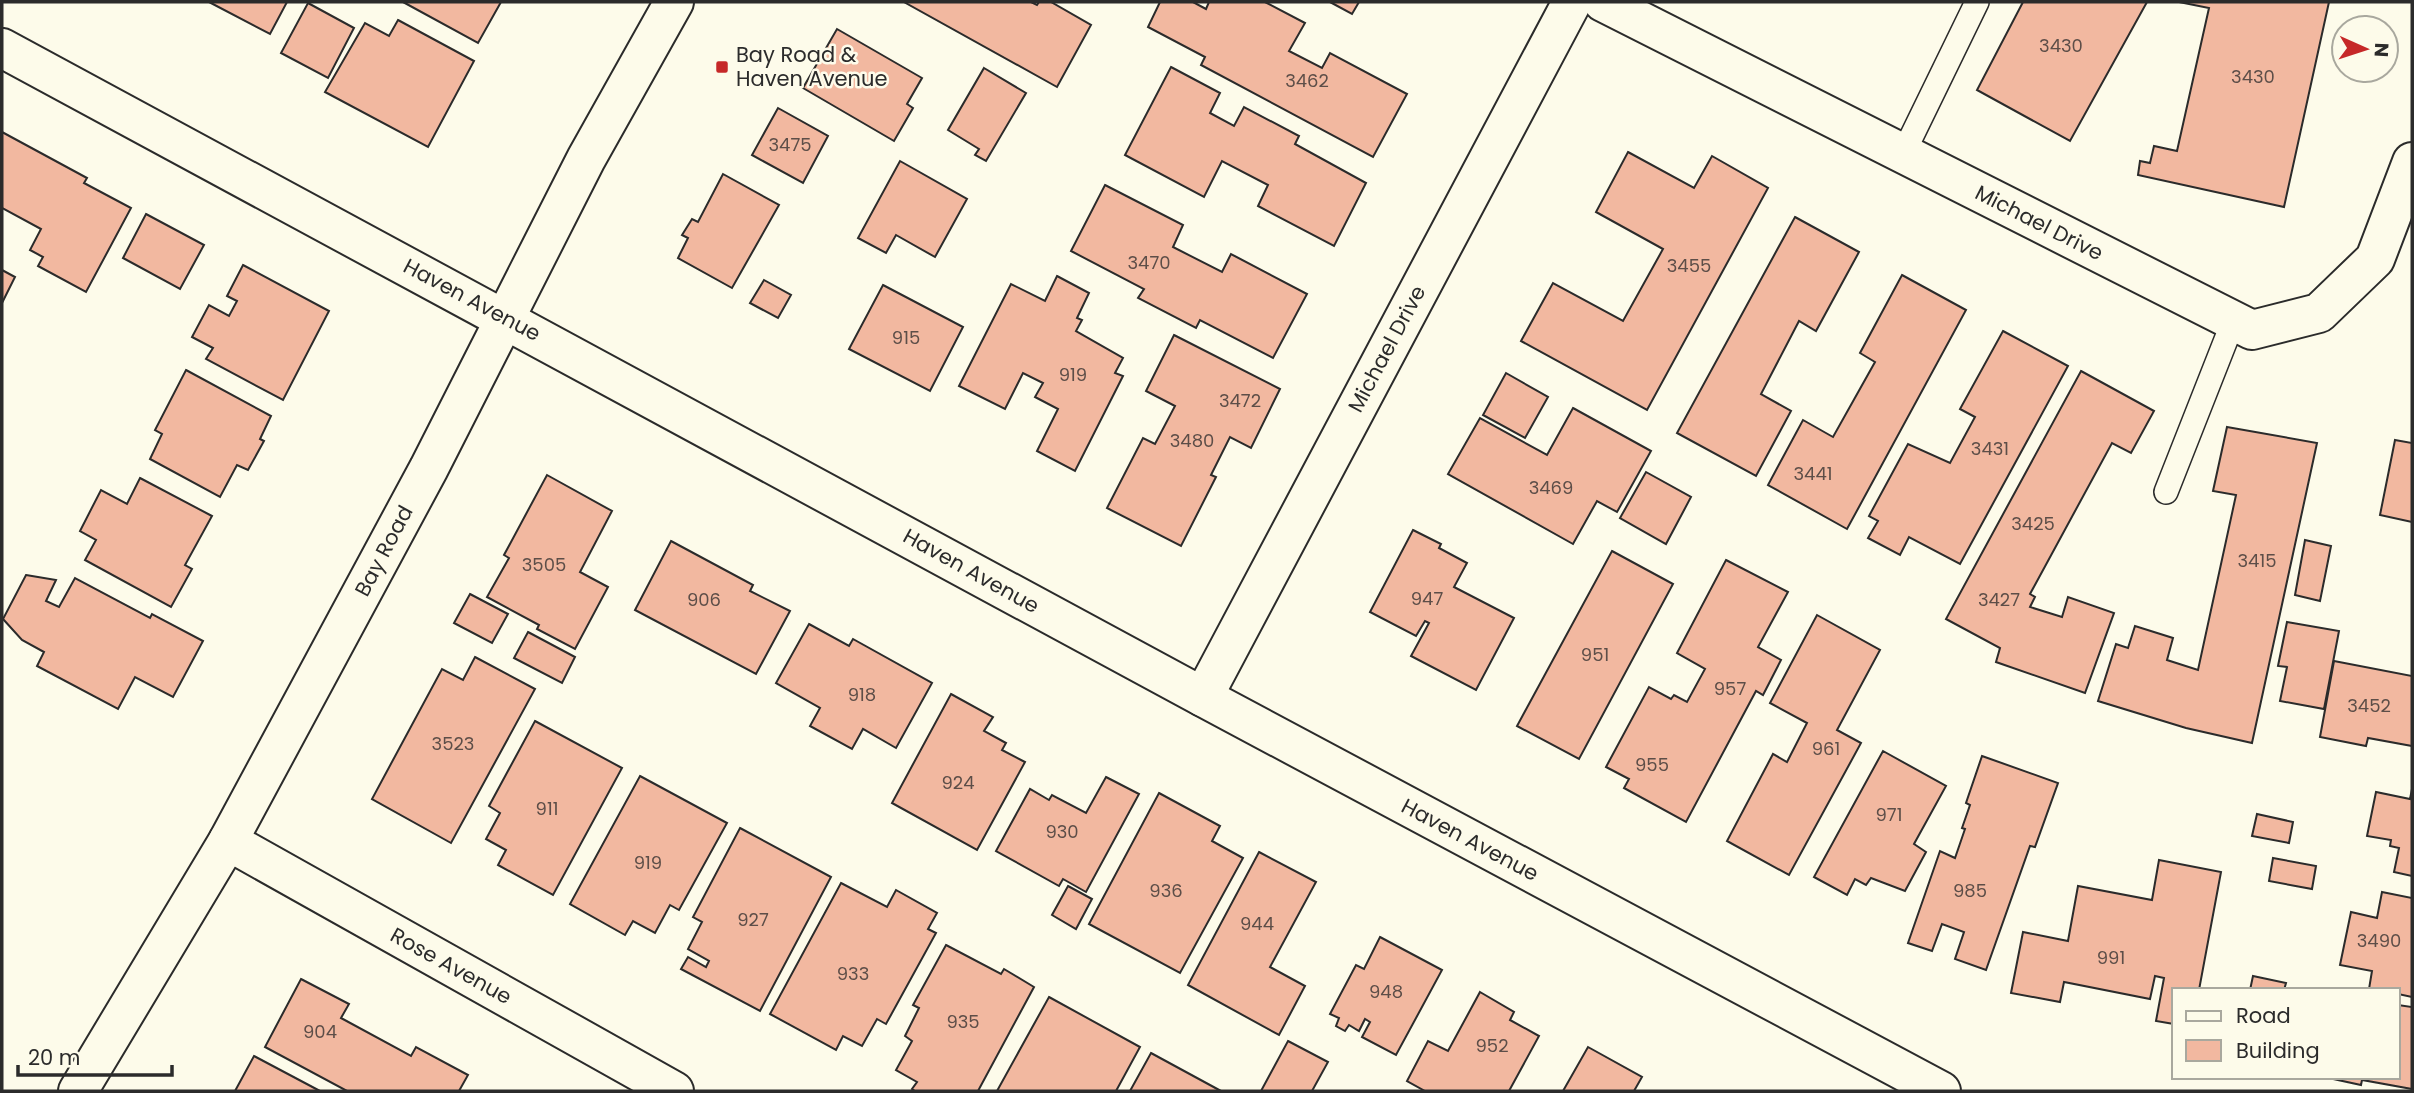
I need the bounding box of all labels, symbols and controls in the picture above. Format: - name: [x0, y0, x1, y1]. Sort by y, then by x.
- north arrow: [2330, 14, 2400, 84]
- house number: 3430: [2039, 33, 2083, 58]
- place label: Bay Road & Haven Avenue: [736, 40, 887, 93]
- text: N: [2368, 42, 2395, 58]
- marker: Bay Road & Haven Avenue: [714, 59, 730, 75]
- house number: 3430: [2231, 64, 2275, 89]
- house number: 3462: [1285, 68, 1329, 93]
- house number: 3475: [768, 132, 812, 157]
- street label: Michael Drive: [1970, 178, 2108, 267]
- house number: 3470: [1127, 250, 1171, 275]
- street label: Haven Avenue: [399, 251, 546, 348]
- house number: 3455: [1667, 253, 1711, 278]
- street label: Michael Drive: [1341, 280, 1432, 417]
- house number: 915: [892, 325, 920, 350]
- house number: 919: [1059, 362, 1087, 387]
- house number: 3472: [1219, 388, 1261, 413]
- house number: 3480: [1170, 428, 1214, 453]
- house number: 3431: [1971, 436, 2009, 461]
- house number: 3441: [1793, 461, 1833, 486]
- house number: 3469: [1529, 475, 1573, 500]
- street label: Bay Road: [347, 500, 420, 601]
- house number: 3425: [2011, 511, 2055, 536]
- street label: Haven Avenue: [898, 521, 1044, 620]
- house number: 3415: [2238, 548, 2277, 573]
- house number: 3505: [522, 552, 566, 577]
- house number: 947: [1411, 586, 1443, 611]
- house number: 906: [687, 587, 721, 612]
- house number: 3427: [1978, 587, 2020, 612]
- house number: 951: [1581, 642, 1609, 667]
- house number: 957: [1714, 676, 1746, 701]
- house number: 918: [848, 682, 876, 707]
- house number: 3452: [2347, 693, 2391, 718]
- house number: 3523: [432, 731, 474, 756]
- house number: 961: [1812, 736, 1840, 761]
- house number: 955: [1635, 752, 1669, 777]
- house number: 924: [941, 770, 975, 795]
- street label: Haven Avenue: [1397, 791, 1544, 888]
- house number: 911: [536, 796, 558, 821]
- house number: 971: [1876, 802, 1902, 827]
- house number: 930: [1045, 819, 1079, 844]
- house number: 919: [634, 850, 662, 875]
- house number: 936: [1149, 878, 1183, 903]
- house number: 985: [1953, 878, 1987, 903]
- house number: 927: [737, 907, 769, 932]
- house number: 944: [1240, 911, 1274, 936]
- street label: Rose Avenue: [385, 920, 517, 1011]
- house number: 3490: [2357, 928, 2401, 953]
- house number: 991: [2097, 945, 2125, 970]
- house number: 933: [837, 961, 869, 986]
- house number: 948: [1369, 979, 1403, 1004]
- legend: [2172, 988, 2400, 1079]
- text: Road: [2236, 1001, 2291, 1030]
- house number: 935: [946, 1009, 980, 1034]
- house number: 904: [303, 1019, 337, 1044]
- house number: 952: [1476, 1033, 1509, 1058]
- scale bar: [18, 1034, 172, 1078]
- text: Building: [2236, 1036, 2320, 1065]
- text: 20 m: [28, 1043, 81, 1072]

